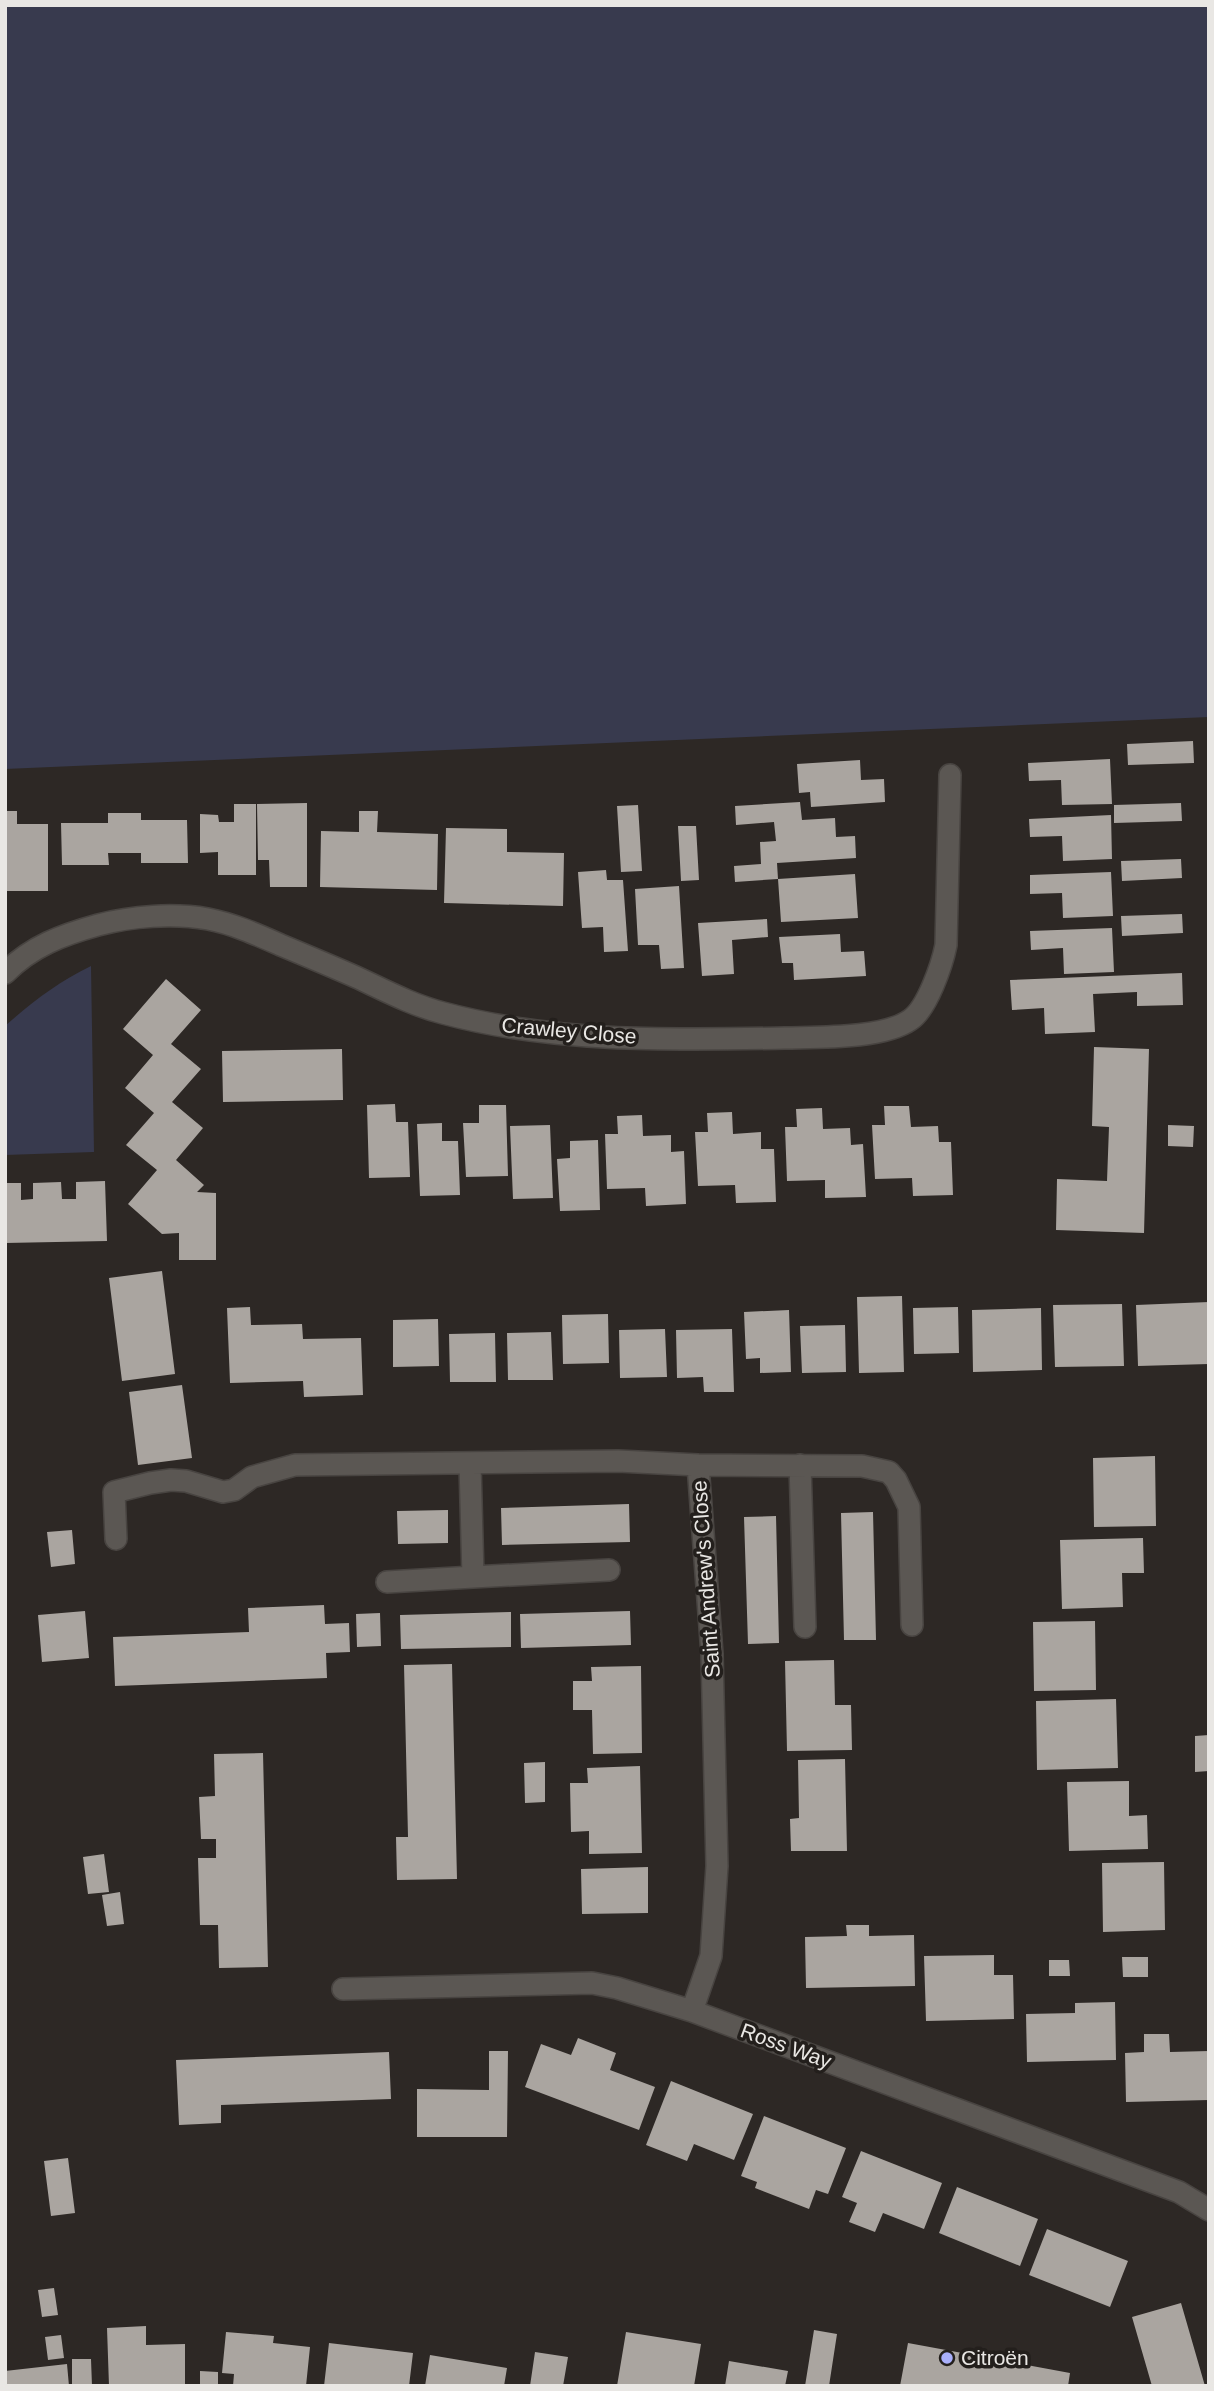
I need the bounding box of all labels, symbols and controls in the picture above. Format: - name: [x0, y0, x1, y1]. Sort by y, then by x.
- street label: Crawley Close: [501, 1013, 637, 1048]
- street label: Saint Andrew's Close: [687, 1480, 724, 1678]
- street label: Ross Way: [738, 2018, 835, 2073]
- place label: Citroën: [961, 2346, 1029, 2369]
- marker: Citroën: [939, 2350, 955, 2366]

